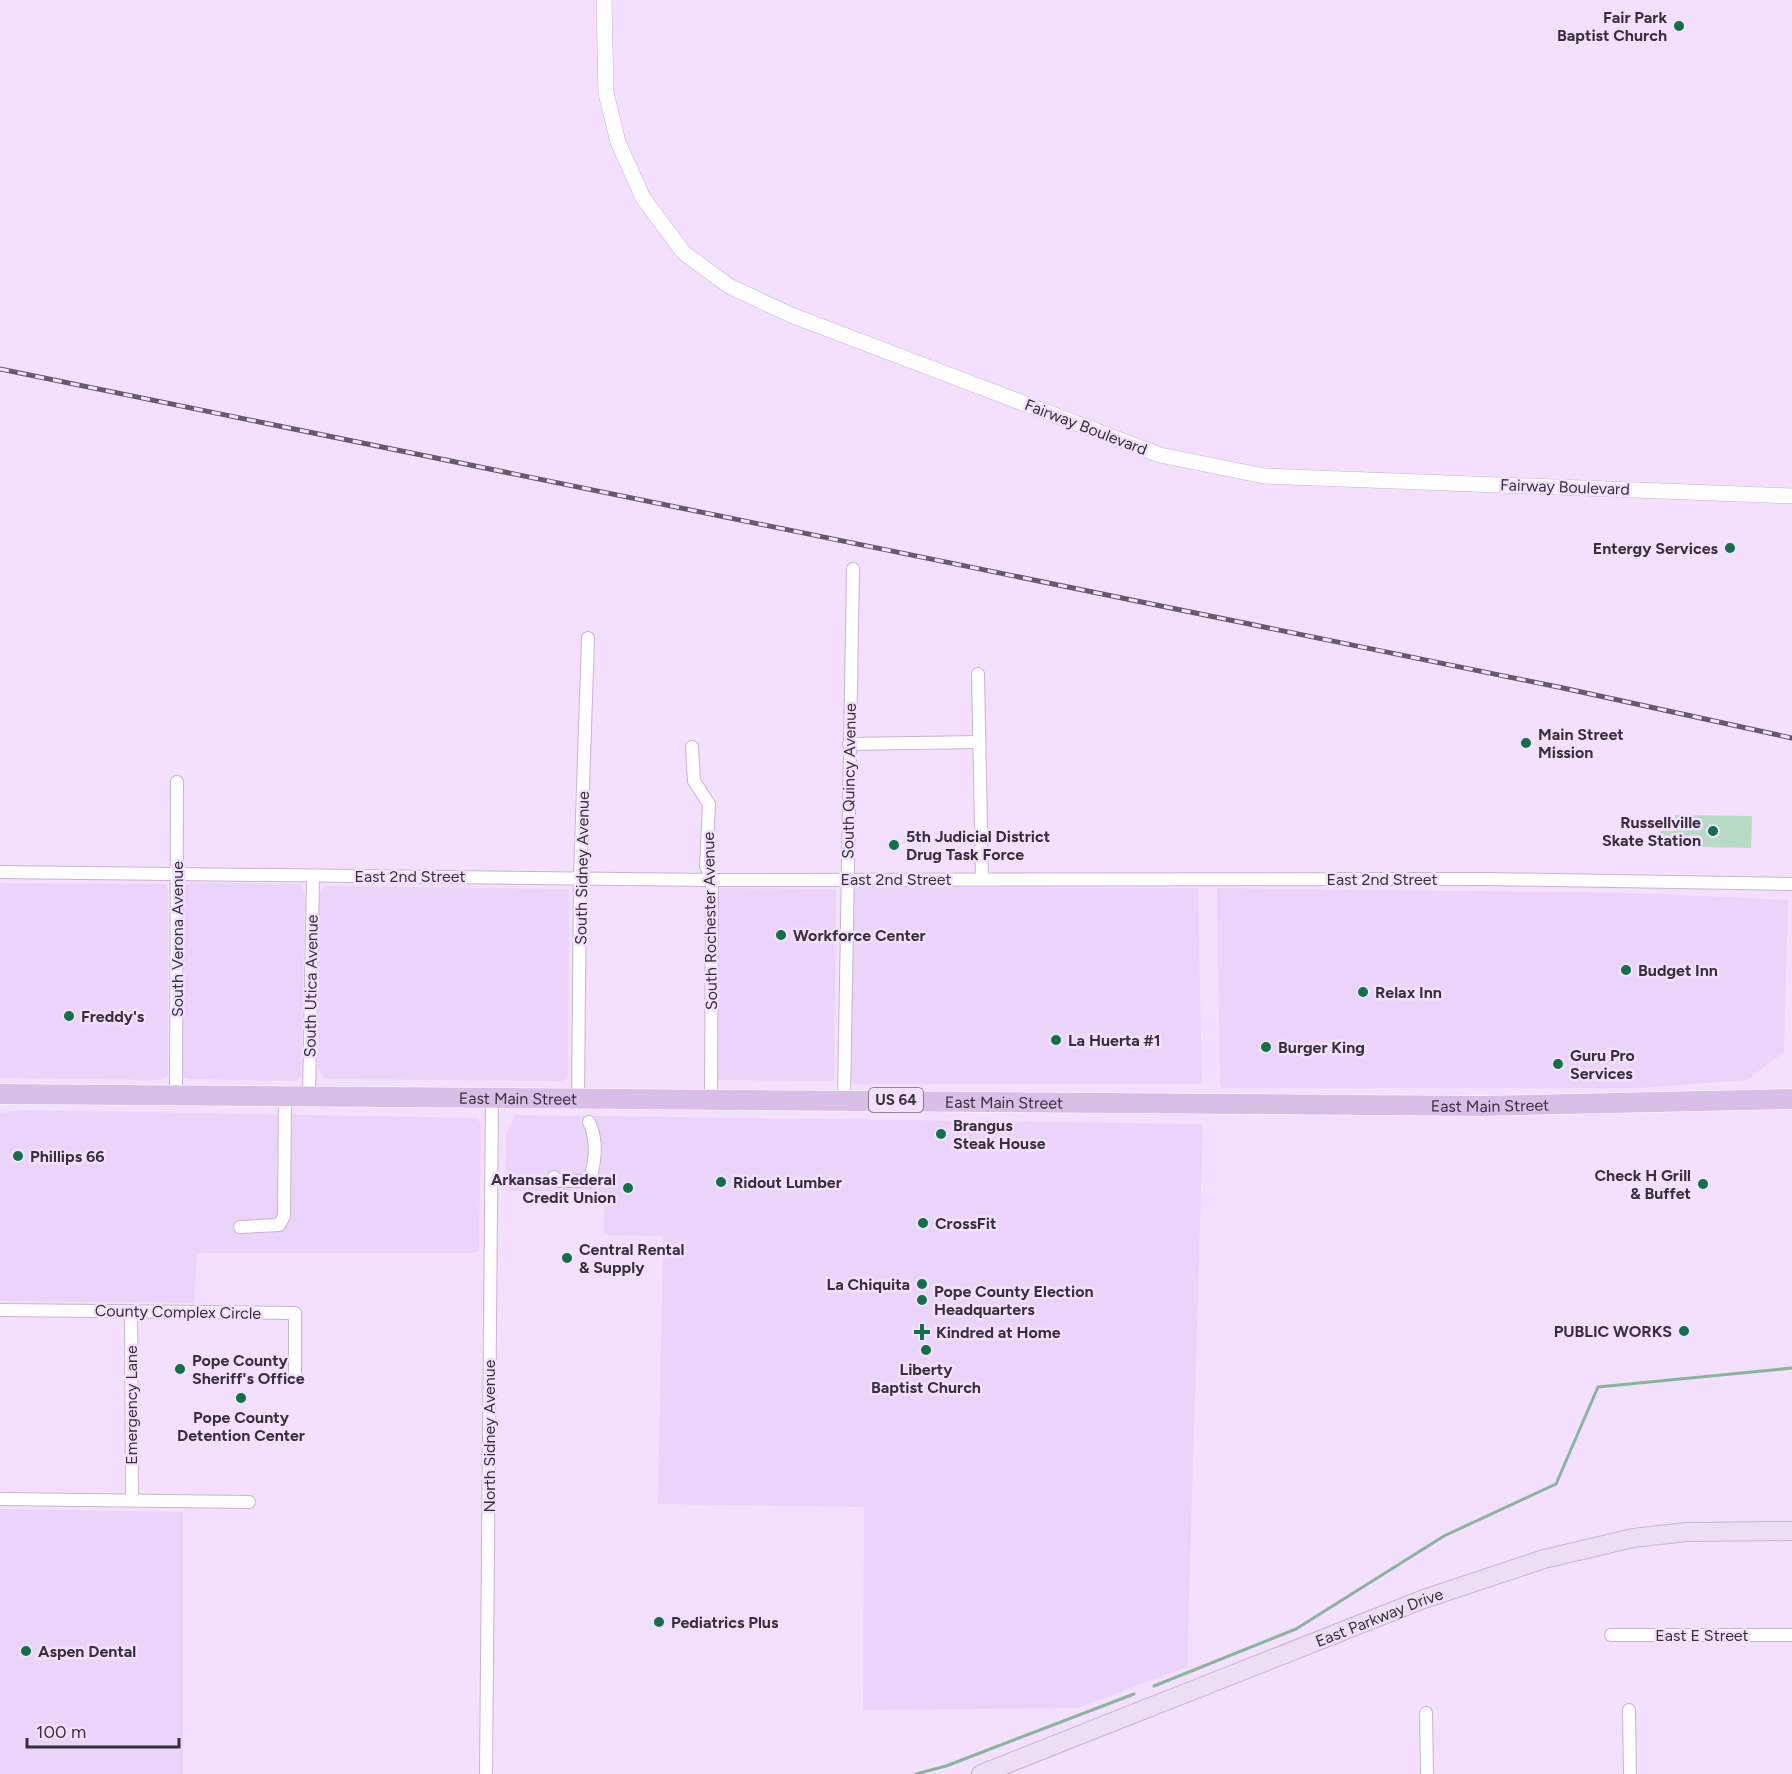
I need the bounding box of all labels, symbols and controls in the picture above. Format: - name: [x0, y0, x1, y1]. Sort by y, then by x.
- place label: Fair Park Baptist Church: [1557, 8, 1667, 45]
- marker: Fair Park Baptist Church: [1672, 19, 1686, 33]
- street label: Fairway Boulevard: [1022, 395, 1150, 459]
- street label: Fairway Boulevard: [1500, 475, 1630, 499]
- place label: Entergy Services: [1593, 539, 1719, 558]
- marker: Entergy Services: [1723, 541, 1737, 555]
- street label: South Quincy Avenue: [838, 703, 860, 859]
- place label: Main Street Mission: [1538, 725, 1624, 762]
- marker: Main Street Mission: [1519, 736, 1533, 750]
- street label: South Sidney Avenue: [571, 791, 593, 945]
- place label: Russellville Skate Station: [1602, 813, 1701, 850]
- marker: Russellville Skate Station: [1706, 824, 1720, 838]
- place label: 5th Judicial District Drug Task Force: [906, 827, 1050, 864]
- street label: South Rochester Avenue: [699, 831, 721, 1010]
- marker: 5th Judicial District Drug Task Force: [887, 838, 901, 852]
- street label: South Verona Avenue: [168, 861, 187, 1017]
- street label: East 2nd Street: [354, 867, 466, 886]
- street label: East 2nd Street: [840, 870, 952, 889]
- street label: East 2nd Street: [1326, 870, 1438, 889]
- street label: South Utica Avenue: [300, 914, 322, 1058]
- place label: Workforce Center: [793, 926, 926, 945]
- marker: Workforce Center: [774, 928, 788, 942]
- place label: Budget Inn: [1638, 961, 1718, 980]
- marker: Budget Inn: [1619, 963, 1633, 977]
- place label: Relax Inn: [1375, 983, 1442, 1002]
- marker: Relax Inn: [1356, 985, 1370, 999]
- place label: Freddy's: [81, 1007, 145, 1026]
- marker: Freddy's: [62, 1009, 76, 1023]
- place label: La Huerta #1: [1068, 1031, 1160, 1050]
- marker: La Huerta #1: [1049, 1033, 1063, 1047]
- place label: Burger King: [1278, 1038, 1365, 1057]
- marker: Burger King: [1259, 1040, 1273, 1054]
- place label: Guru Pro Services: [1570, 1046, 1635, 1083]
- marker: Guru Pro Services: [1551, 1057, 1565, 1071]
- street label: East Main Street: [459, 1088, 577, 1108]
- road number: US 64: [869, 1088, 923, 1112]
- street label: East Main Street: [945, 1092, 1063, 1112]
- street label: East Main Street: [1431, 1095, 1549, 1116]
- place label: Brangus Steak House: [953, 1116, 1046, 1153]
- marker: Brangus Steak House: [934, 1127, 948, 1141]
- place label: Phillips 66: [30, 1147, 104, 1166]
- marker: Phillips 66: [11, 1149, 25, 1163]
- place label: Check H Grill & Buffet: [1594, 1166, 1691, 1203]
- place label: Arkansas Federal Credit Union: [491, 1170, 616, 1207]
- place label: Ridout Lumber: [733, 1173, 842, 1192]
- marker: Ridout Lumber: [714, 1175, 728, 1189]
- marker: Check H Grill & Buffet: [1696, 1177, 1710, 1191]
- marker: Arkansas Federal Credit Union: [621, 1181, 635, 1195]
- place label: CrossFit: [935, 1214, 996, 1233]
- marker: CrossFit: [916, 1216, 930, 1230]
- place label: Central Rental & Supply: [579, 1240, 684, 1277]
- marker: Central Rental & Supply: [560, 1251, 574, 1265]
- place label: La Chiquita: [827, 1275, 910, 1294]
- marker: La Chiquita: [915, 1277, 929, 1291]
- place label: Pope County Election Headquarters: [934, 1282, 1094, 1319]
- marker: Pope County Election Headquarters: [915, 1293, 929, 1307]
- street label: County Complex Circle: [95, 1301, 262, 1323]
- place label: PUBLIC WORKS: [1554, 1322, 1672, 1341]
- marker: Kindred at Home: [913, 1323, 931, 1341]
- place label: Kindred at Home: [936, 1323, 1061, 1342]
- marker: PUBLIC WORKS: [1677, 1324, 1691, 1338]
- marker: Liberty Baptist Church: [919, 1343, 933, 1357]
- street label: Emergency Lane: [122, 1345, 141, 1465]
- place label: Pope County Sheriff's Office: [192, 1351, 305, 1388]
- street label: North Sidney Avenue: [480, 1359, 499, 1512]
- place label: Liberty Baptist Church: [871, 1360, 981, 1397]
- marker: Pope County Sheriff's Office: [173, 1362, 187, 1376]
- marker: Pope County Detention Center: [234, 1391, 248, 1405]
- place label: Pope County Detention Center: [177, 1408, 305, 1445]
- street label: East Parkway Drive: [1313, 1584, 1446, 1650]
- place label: Pediatrics Plus: [671, 1613, 779, 1632]
- marker: Pediatrics Plus: [652, 1615, 666, 1629]
- street label: East E Street: [1655, 1626, 1749, 1645]
- place label: Aspen Dental: [38, 1642, 136, 1661]
- marker: Aspen Dental: [19, 1644, 33, 1658]
- scale bar: [27, 1711, 178, 1749]
- text: 100 m: [36, 1721, 86, 1743]

